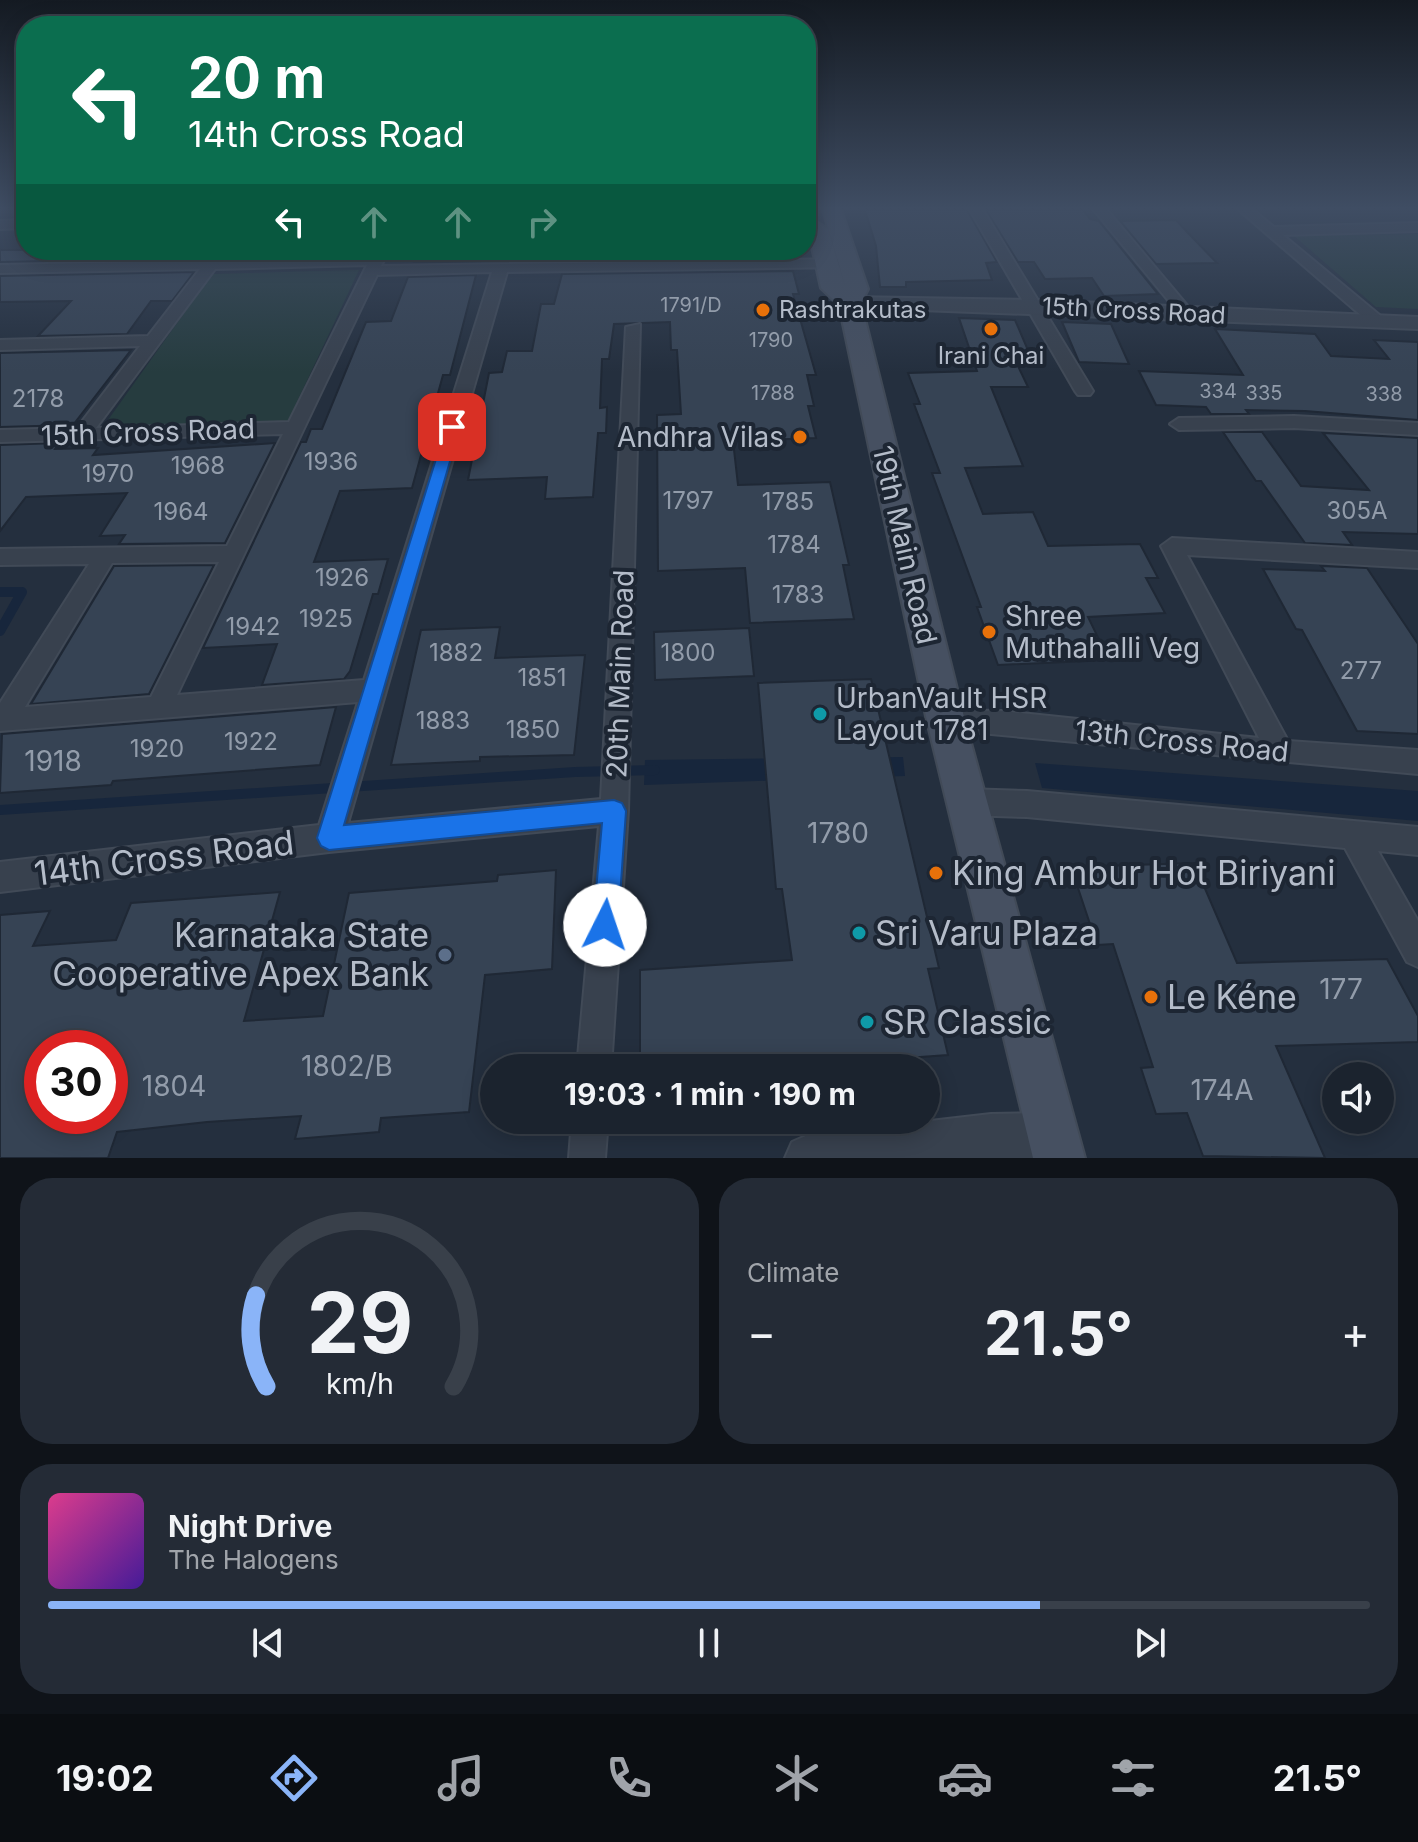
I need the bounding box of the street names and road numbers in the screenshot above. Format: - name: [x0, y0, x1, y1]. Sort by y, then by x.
- street label: 15th Cross Road: [1042, 291, 1227, 330]
- street label: 15th Cross Road: [40, 411, 256, 453]
- street label: 19th Main Road: [866, 443, 944, 647]
- street label: 20th Main Road: [599, 569, 641, 779]
- street label: 13th Cross Road: [1074, 713, 1290, 769]
- street label: 14th Cross Road: [32, 821, 296, 894]

